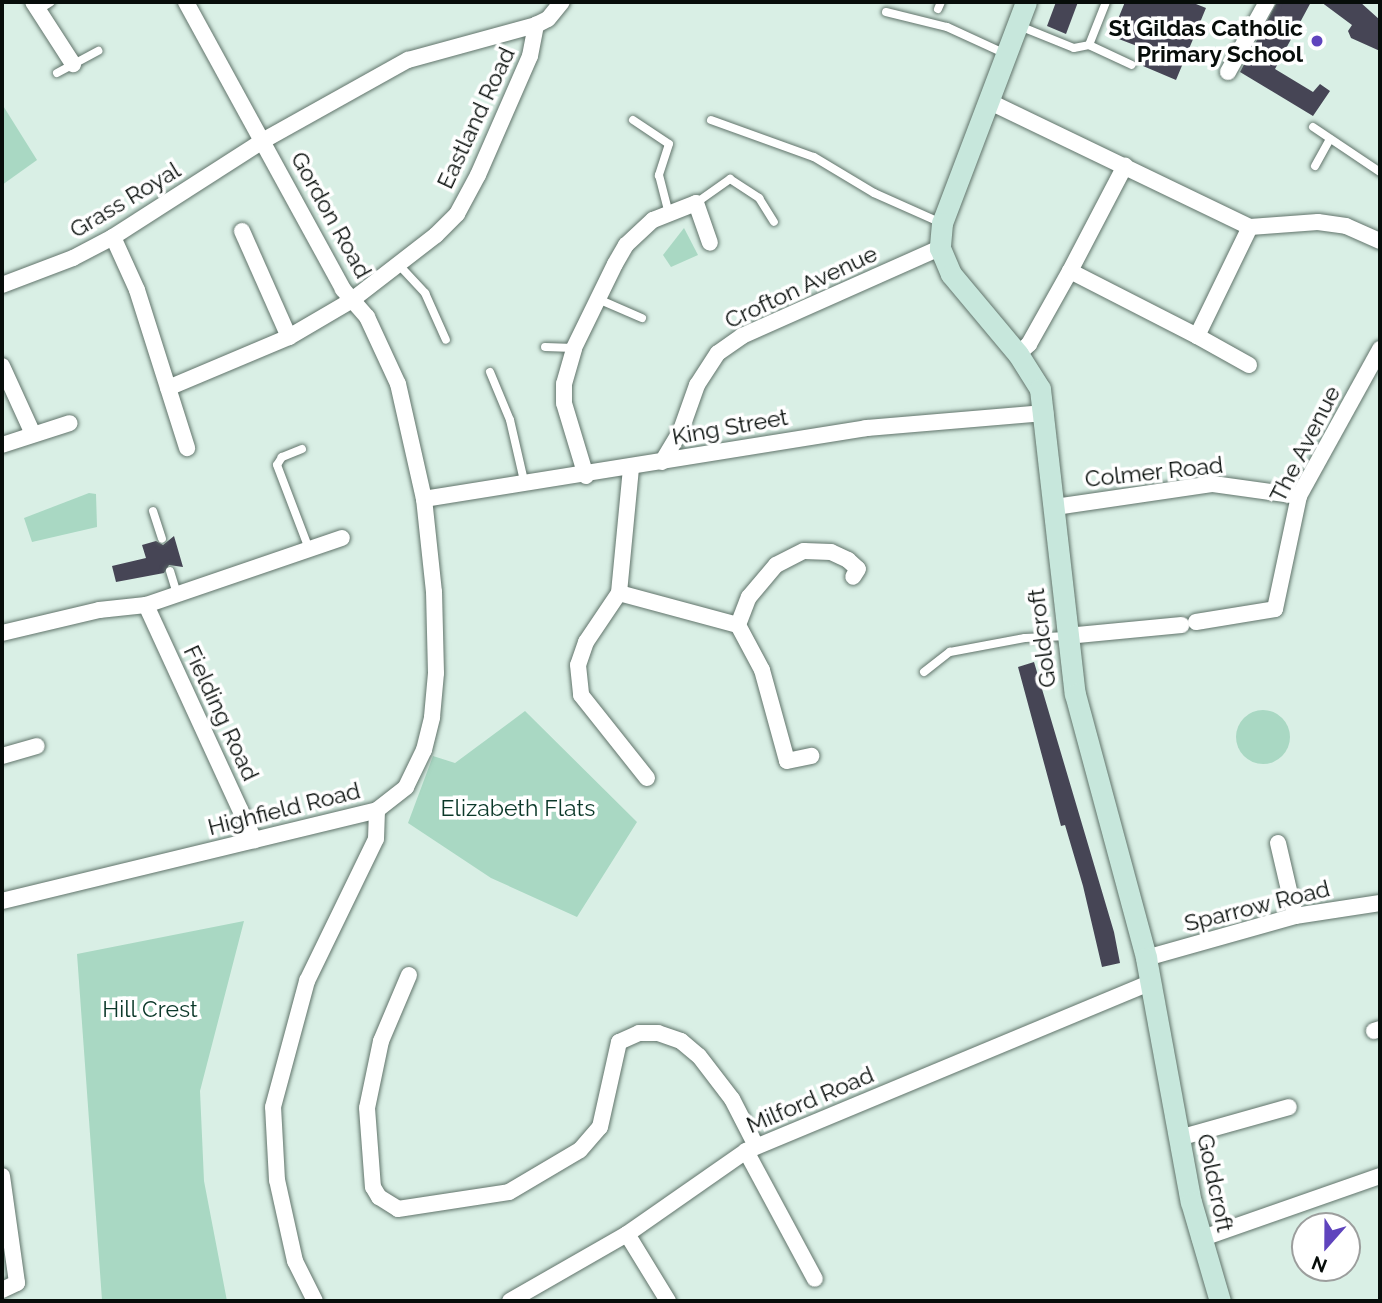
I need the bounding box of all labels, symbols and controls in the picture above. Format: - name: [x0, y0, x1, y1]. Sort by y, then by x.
- place label: St Gildas Catholic Primary School: [1108, 14, 1303, 68]
- marker: St Gildas Catholic Primary School: [1309, 33, 1325, 49]
- street label: Eastland Road: [431, 43, 521, 193]
- street label: Gordon Road: [285, 147, 377, 283]
- street label: Grass Royal: [65, 156, 185, 244]
- street label: Crofton Avenue: [720, 239, 882, 335]
- street label: The Avenue: [1264, 381, 1346, 507]
- street label: King Street: [670, 403, 790, 451]
- street label: Colmer Road: [1083, 451, 1225, 493]
- street label: Goldcroft: [1022, 587, 1062, 689]
- street label: Fielding Road: [178, 641, 264, 785]
- street label: Highfield Road: [205, 777, 363, 841]
- park label: Elizabeth Flats: [441, 794, 595, 822]
- street label: Sparrow Road: [1181, 875, 1333, 937]
- park label: Hill Crest: [102, 995, 198, 1023]
- street label: Milford Road: [742, 1061, 878, 1139]
- street label: Goldcroft: [1191, 1131, 1239, 1235]
- north arrow: [1291, 1212, 1361, 1282]
- text: N: [1308, 1252, 1330, 1278]

